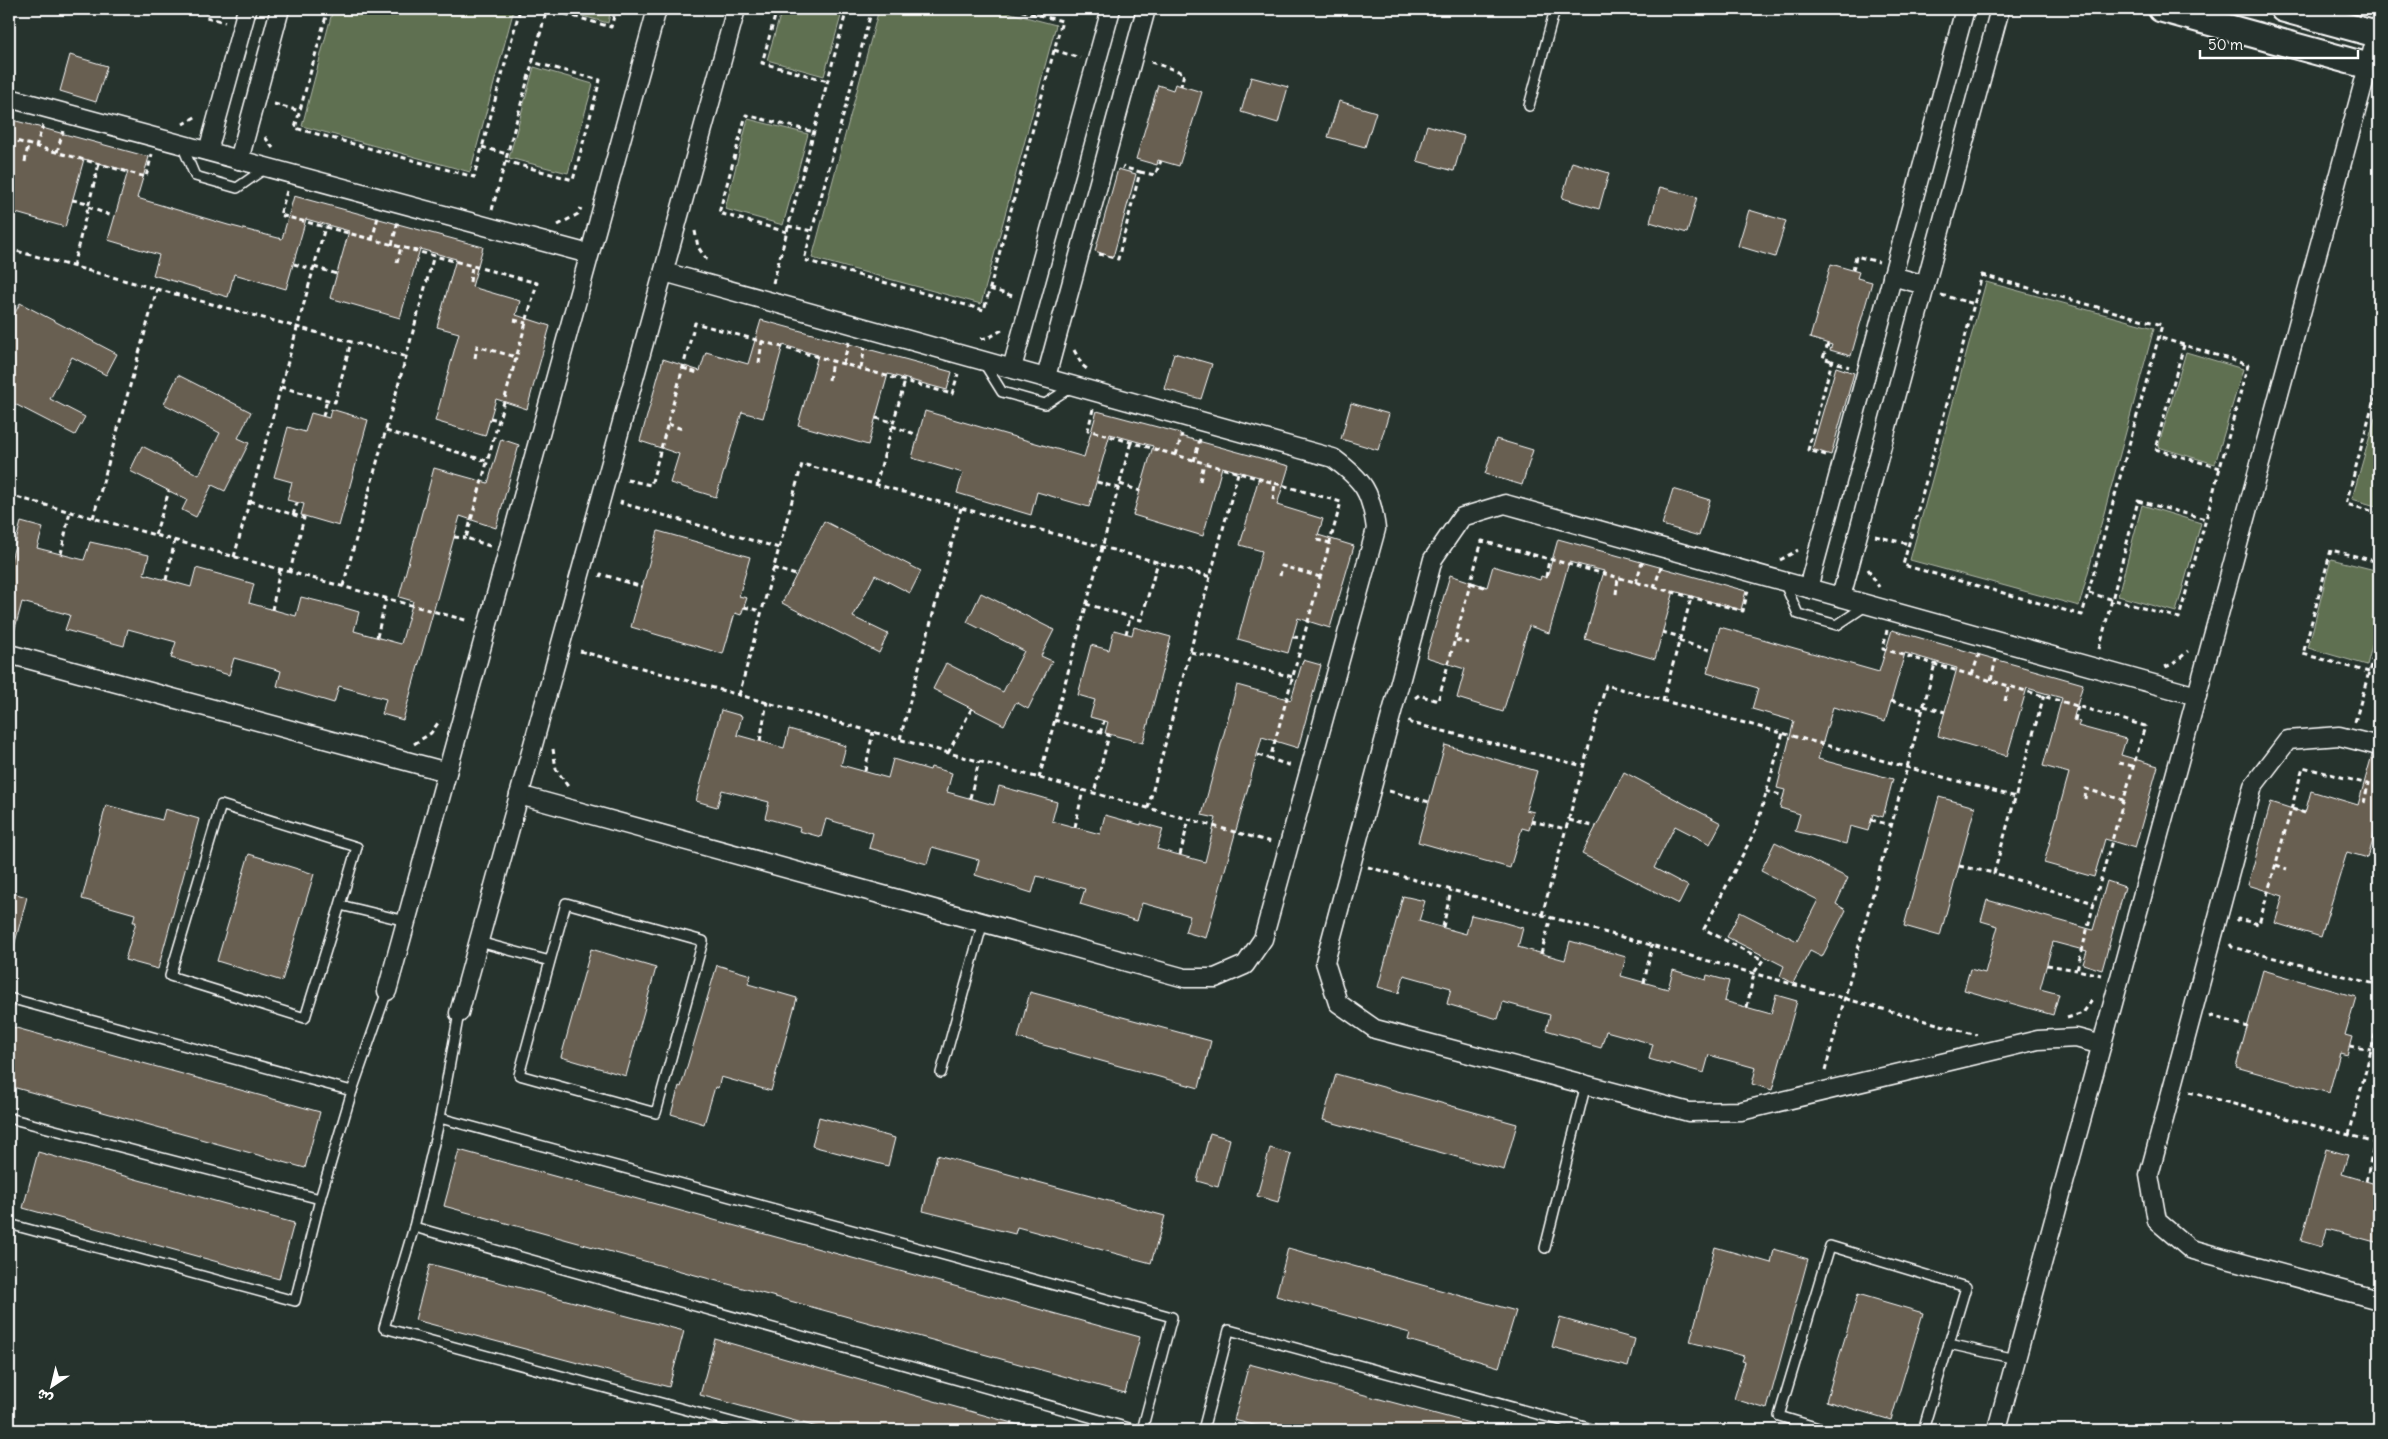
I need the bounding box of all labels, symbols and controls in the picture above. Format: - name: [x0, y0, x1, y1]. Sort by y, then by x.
- scale bar: [2200, 28, 2358, 60]
- text: 50 m: [2208, 35, 2243, 54]
- north arrow: [28, 1362, 78, 1412]
- text: ش: [33, 1385, 56, 1408]

